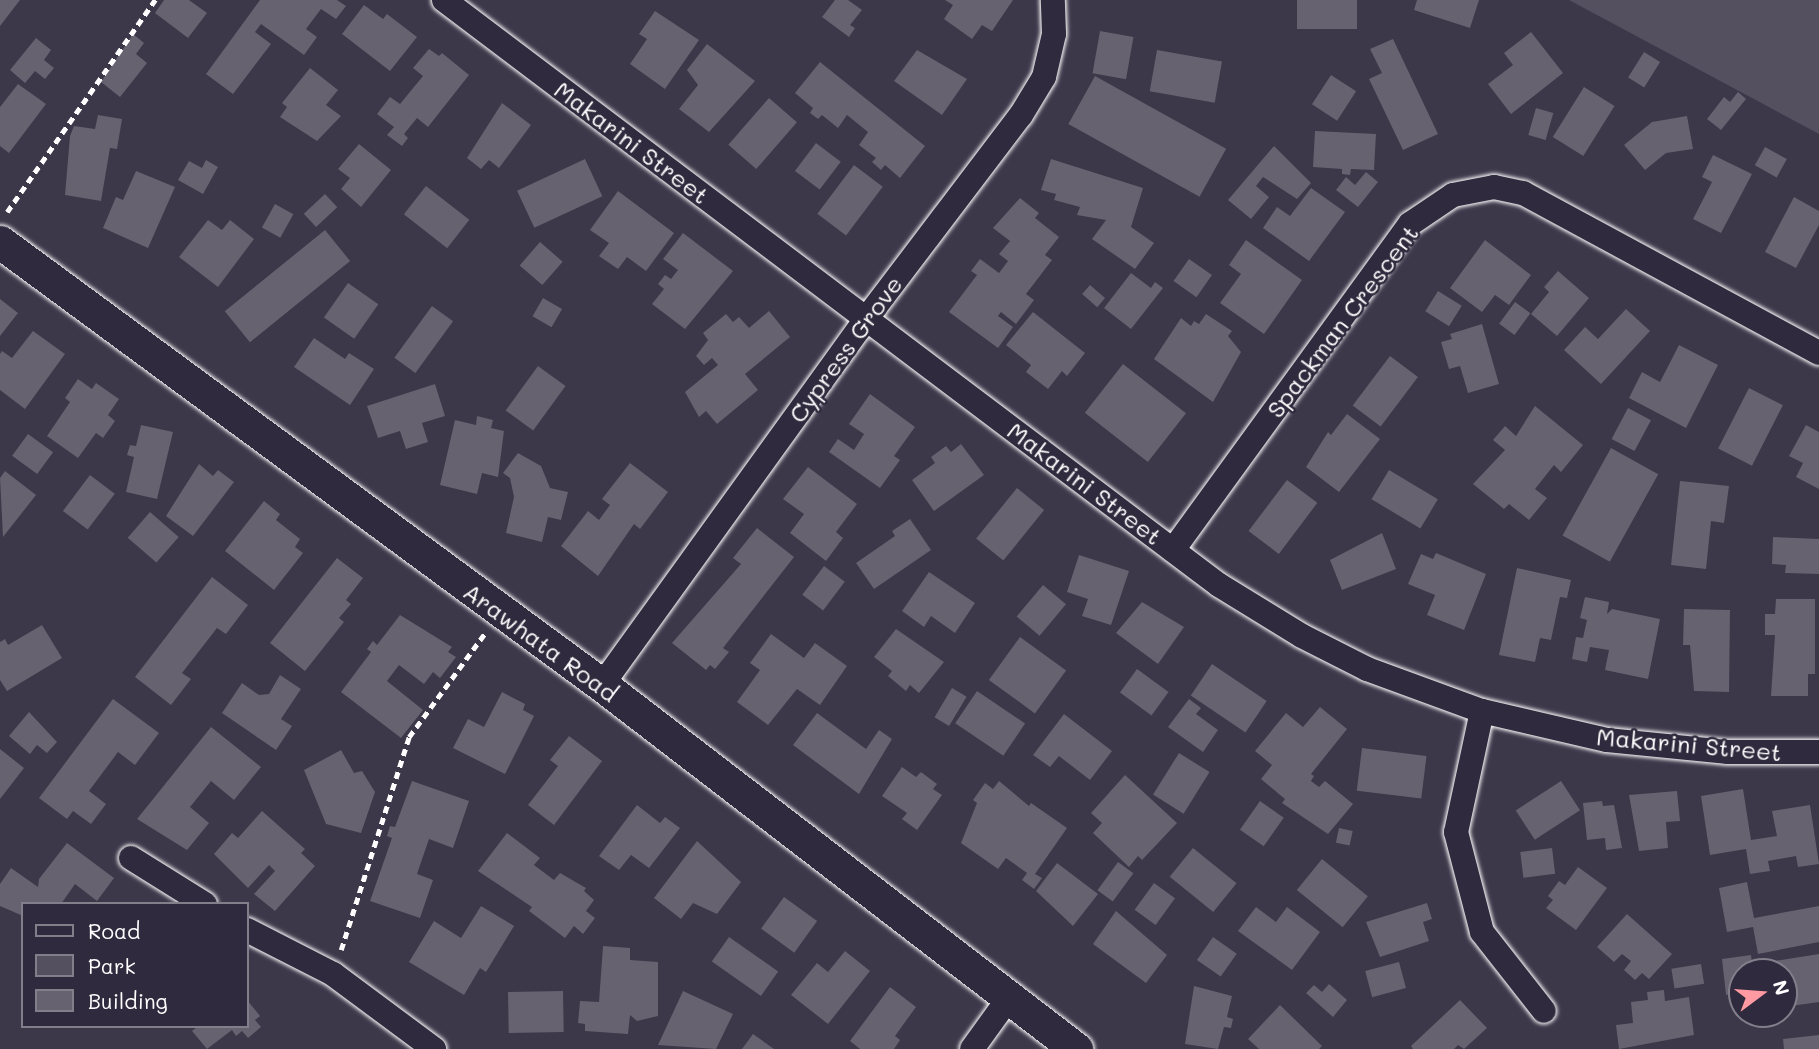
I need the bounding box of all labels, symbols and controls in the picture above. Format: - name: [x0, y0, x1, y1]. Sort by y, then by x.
- street label: Makarini Street: [549, 75, 715, 209]
- street label: Spackman Crescent: [1260, 219, 1424, 423]
- street label: Cypress Grove: [782, 270, 908, 428]
- street label: Makarini Street: [1002, 416, 1168, 550]
- street label: Arawhata Road: [458, 576, 624, 708]
- street label: Makarini Street: [1595, 722, 1783, 766]
- legend: [21, 902, 248, 1028]
- text: Road: [88, 917, 140, 944]
- text: Park: [88, 952, 136, 979]
- north arrow: [1728, 958, 1798, 1028]
- text: N: [1768, 977, 1796, 998]
- text: Building: [88, 987, 168, 1014]

